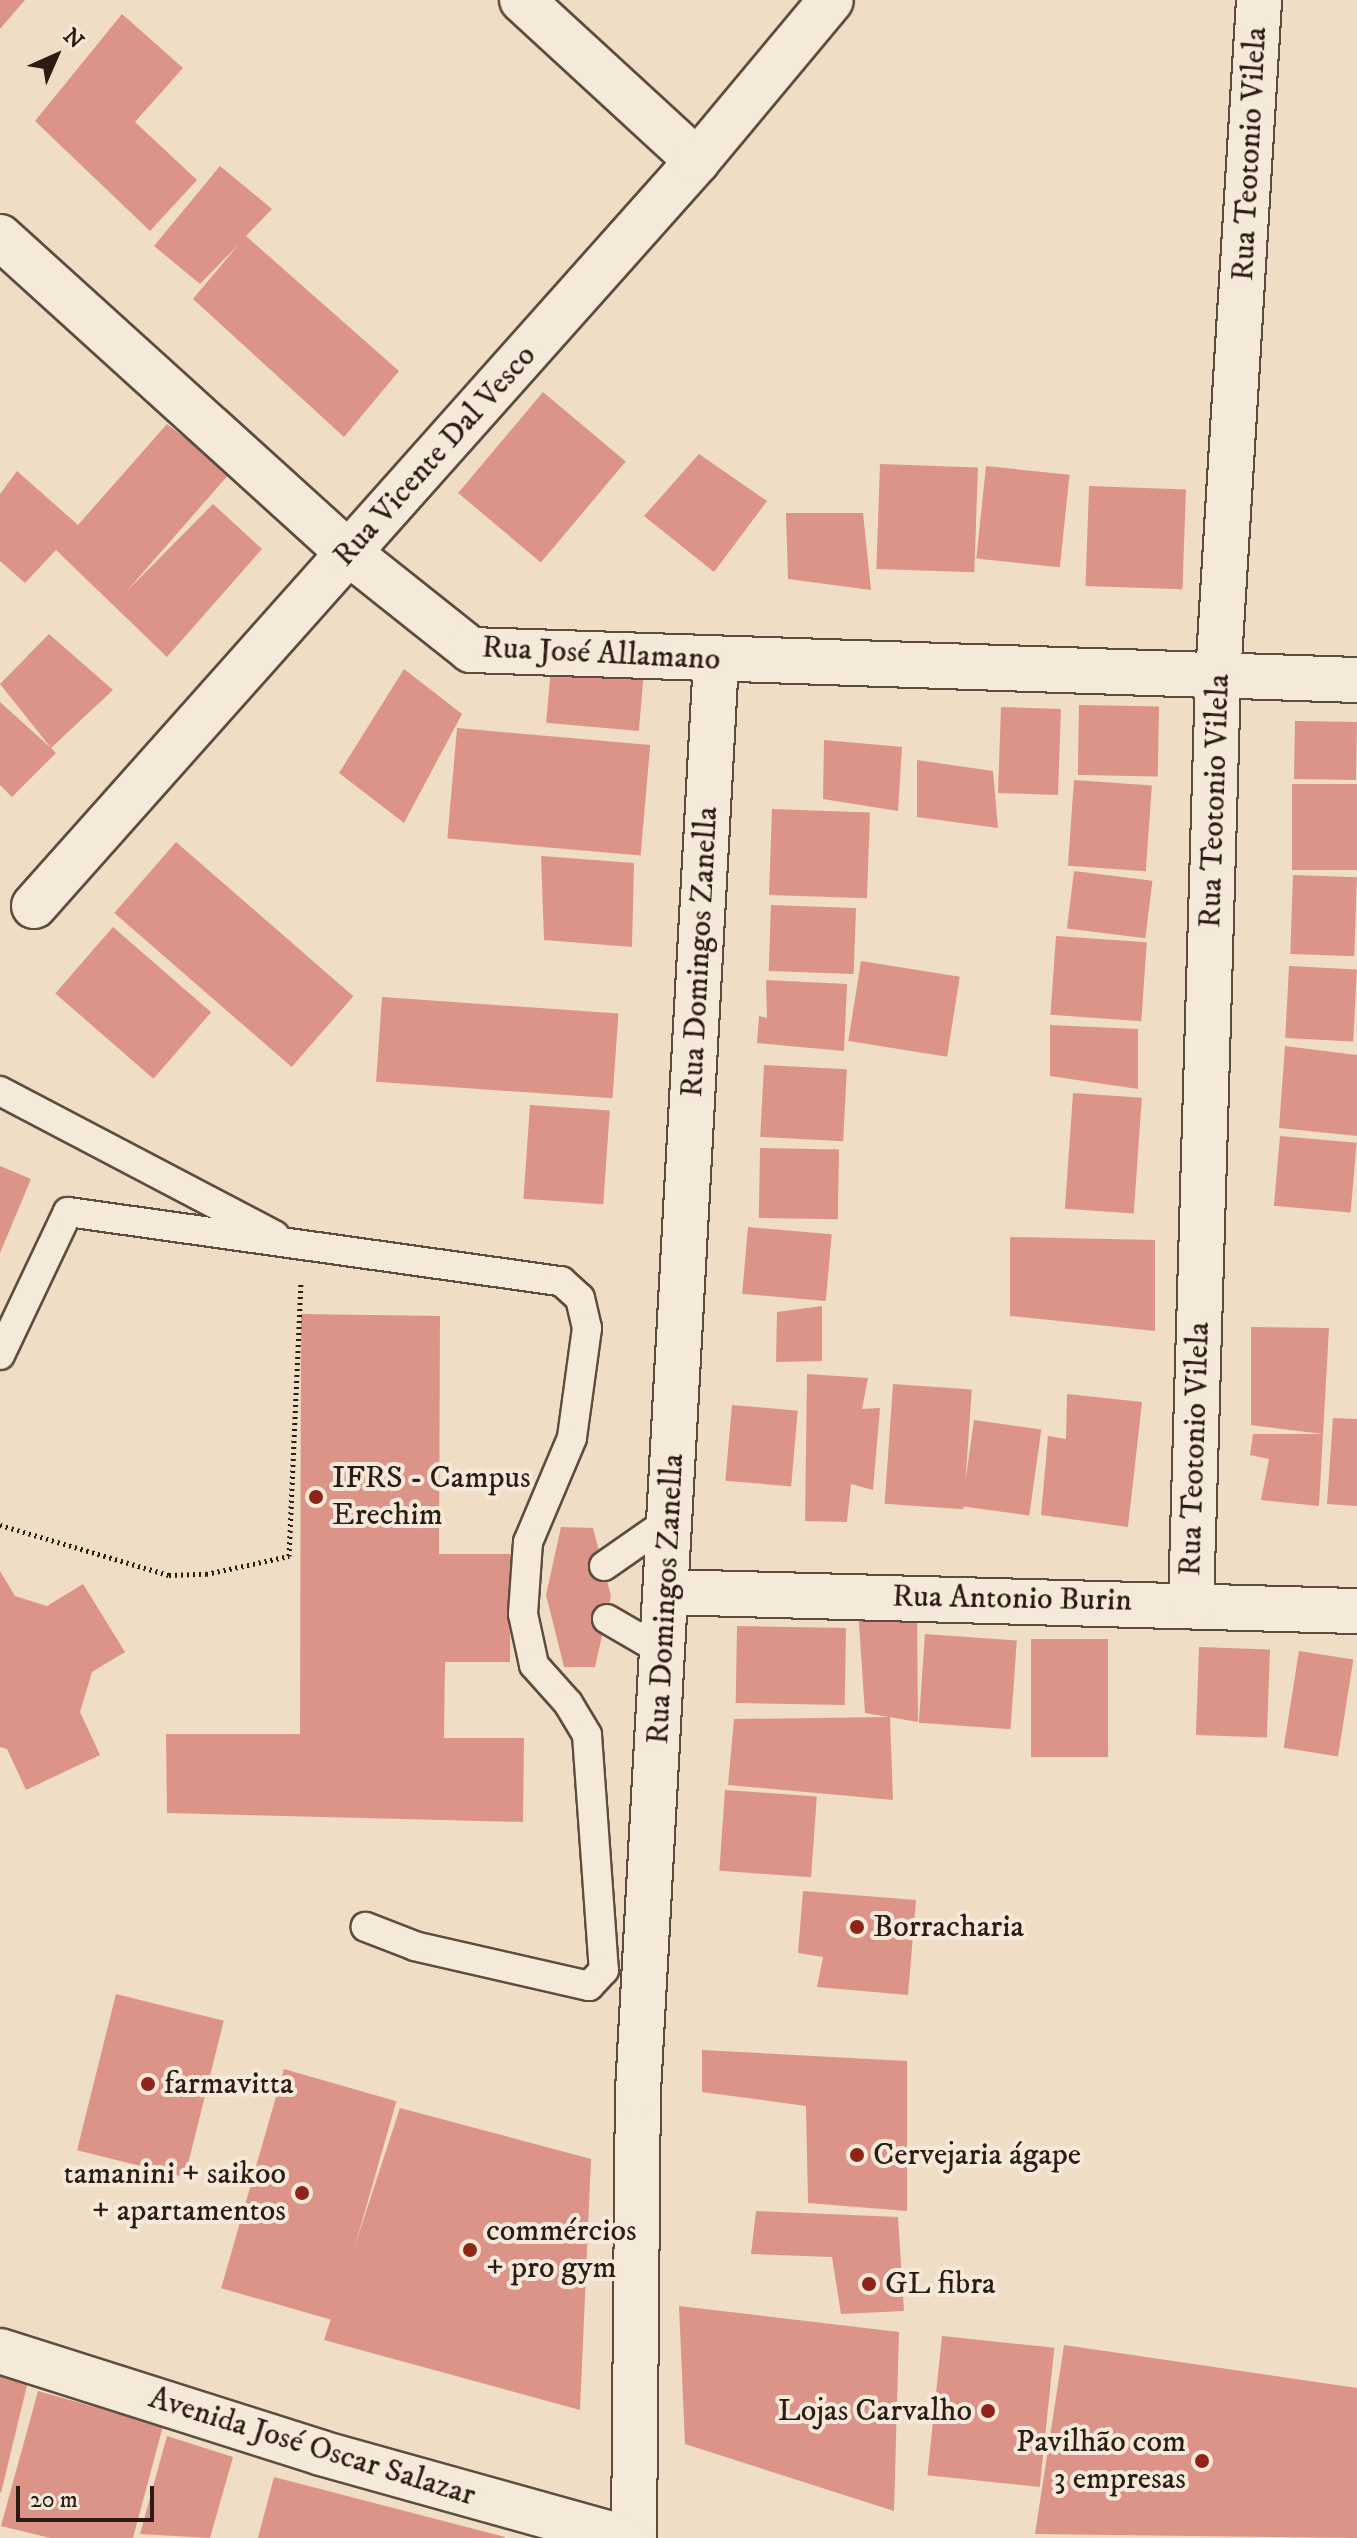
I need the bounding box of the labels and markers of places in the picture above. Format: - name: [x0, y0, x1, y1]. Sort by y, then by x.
- place label: IFRS - Campus Erechim: [332, 1460, 531, 1535]
- marker: IFRS - Campus Erechim: [307, 1488, 325, 1506]
- place label: Borracharia: [873, 1908, 1024, 1946]
- marker: Borracharia: [848, 1918, 866, 1936]
- place label: farmavitta: [164, 2065, 294, 2103]
- marker: farmavitta: [139, 2075, 157, 2093]
- place label: Cervejaria ágape: [873, 2136, 1081, 2174]
- marker: Cervejaria ágape: [848, 2146, 866, 2164]
- place label: tamanini + saikoo + apartamentos: [63, 2156, 286, 2231]
- marker: tamanini + saikoo + apartamentos: [293, 2184, 311, 2202]
- place label: commércios + pro gym: [486, 2213, 637, 2288]
- marker: commércios + pro gym: [461, 2241, 479, 2259]
- place label: GL fibra: [885, 2265, 996, 2303]
- marker: GL fibra: [860, 2275, 878, 2293]
- place label: Lojas Carvalho: [778, 2392, 972, 2430]
- marker: Lojas Carvalho: [979, 2402, 997, 2420]
- place label: Pavilhão com 3 empresas: [1016, 2424, 1186, 2499]
- marker: Pavilhão com 3 empresas: [1193, 2452, 1211, 2470]

